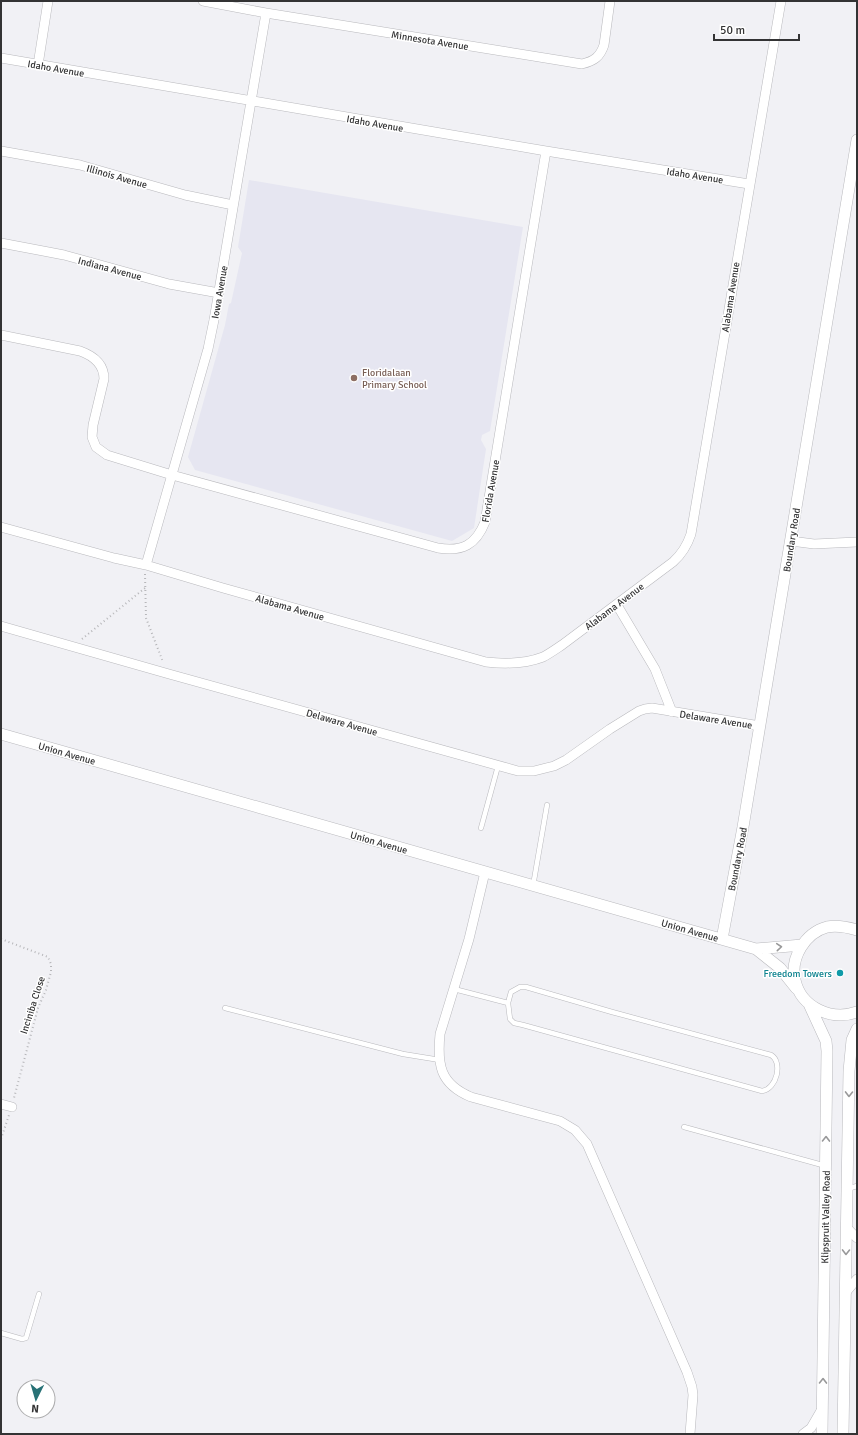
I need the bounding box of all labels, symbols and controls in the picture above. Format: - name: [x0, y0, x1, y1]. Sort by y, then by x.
- scale bar: [714, 16, 799, 42]
- text: 50 m: [720, 23, 745, 38]
- street label: Minnesota Avenue: [390, 29, 469, 53]
- street label: Idaho Avenue: [27, 58, 85, 80]
- street label: Idaho Avenue: [346, 113, 404, 135]
- street label: Illinois Avenue: [85, 163, 148, 191]
- street label: Idaho Avenue: [666, 166, 724, 186]
- street label: Indiana Avenue: [77, 255, 143, 283]
- street label: Alabama Avenue: [720, 261, 742, 333]
- street label: Iowa Avenue: [209, 265, 231, 320]
- place label: Floridalaan Primary School: [362, 367, 427, 391]
- marker: Floridalaan Primary School: [349, 373, 359, 383]
- street label: Florida Avenue: [480, 459, 502, 524]
- street label: Boundary Road: [781, 507, 803, 573]
- street label: Alabama Avenue: [583, 581, 647, 633]
- street label: Alabama Avenue: [254, 592, 325, 624]
- street label: Delaware Avenue: [305, 707, 379, 739]
- street label: Delaware Avenue: [679, 708, 753, 732]
- street label: Union Avenue: [37, 740, 97, 768]
- street label: Boundary Road: [726, 826, 750, 892]
- street label: Union Avenue: [349, 829, 409, 857]
- street label: Union Avenue: [660, 917, 720, 945]
- one-way arrow: [776, 942, 782, 951]
- place label: Freedom Towers: [764, 968, 833, 980]
- marker: Freedom Towers: [835, 968, 845, 978]
- street label: Inciniba Close: [18, 975, 48, 1036]
- one-way arrow: [845, 1091, 853, 1097]
- one-way arrow: [822, 1136, 830, 1142]
- street label: Klipspruit Valley Road: [819, 1170, 833, 1264]
- one-way arrow: [842, 1249, 850, 1255]
- one-way arrow: [819, 1378, 827, 1384]
- north arrow: [16, 1379, 56, 1419]
- text: N: [31, 1402, 40, 1415]

